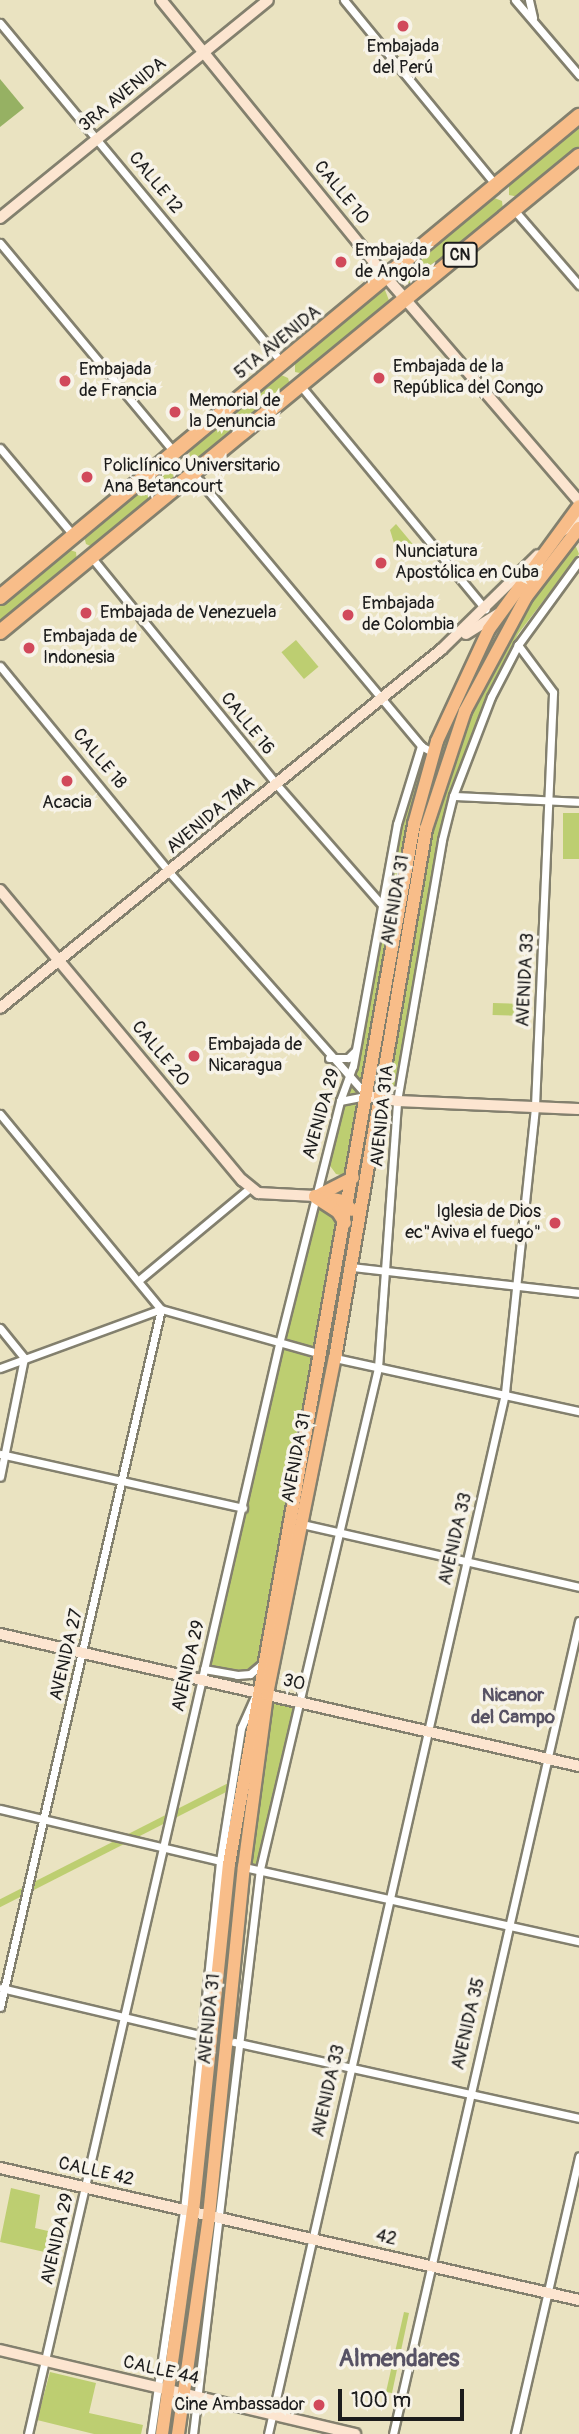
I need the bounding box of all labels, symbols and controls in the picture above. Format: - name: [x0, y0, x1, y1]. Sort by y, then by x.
- marker: Embajada del Perú: [395, 18, 411, 34]
- place label: Embajada del Perú: [367, 37, 439, 80]
- street label: 3RA AVENIDA: [75, 53, 171, 137]
- street label: CALLE 12: [123, 148, 187, 218]
- street label: CALLE 10: [309, 157, 373, 229]
- place label: Embajada de Angola: [355, 241, 430, 284]
- road number: CN: [442, 243, 477, 268]
- marker: Embajada de Angola: [333, 254, 349, 270]
- street label: 5TA AVENIDA: [230, 302, 326, 384]
- place label: Embajada de la República del Congo: [393, 357, 543, 400]
- place label: Embajada de Francia: [79, 360, 157, 402]
- marker: Embajada de la República del Congo: [371, 370, 387, 386]
- marker: Embajada de Francia: [57, 373, 73, 389]
- place label: Memorial de la Denuncia: [189, 391, 280, 434]
- marker: Memorial de la Denuncia: [167, 404, 183, 420]
- place label: Policlínico Universitario Ana Betancourt: [103, 456, 280, 498]
- marker: Policlínico Universitario Ana Betancourt: [77, 467, 97, 487]
- place label: Nunciatura Apostólica en Cuba: [395, 542, 539, 584]
- marker: Nunciatura Apostólica en Cuba: [373, 555, 389, 571]
- place label: Embajada de Colombia: [362, 594, 454, 636]
- place label: Embajada de Venezuela: [100, 602, 276, 624]
- marker: Embajada de Venezuela: [78, 605, 94, 621]
- marker: Embajada de Colombia: [340, 607, 356, 623]
- place label: Embajada de Indonesia: [43, 627, 137, 670]
- marker: Embajada de Indonesia: [21, 640, 37, 656]
- street label: CALLE 16: [215, 688, 279, 760]
- street label: CALLE 18: [67, 724, 131, 794]
- marker: Acacia: [59, 773, 75, 789]
- street label: AVENIDA 7MA: [163, 773, 259, 859]
- place label: Acacia: [42, 792, 92, 814]
- street label: AVENIDA 31: [377, 853, 415, 947]
- street label: AVENIDA 33: [513, 932, 539, 1028]
- street label: CALLE 20: [126, 1017, 194, 1091]
- place label: Embajada de Nicaragua: [208, 1035, 302, 1078]
- marker: Embajada de Nicaragua: [186, 1048, 202, 1064]
- street label: AVENIDA 31A: [367, 1064, 399, 1168]
- street label: AVENIDA 29: [299, 1066, 345, 1162]
- place label: Iglesia de Dios ec"Aviva el fuego": [405, 1202, 541, 1244]
- marker: Iglesia de Dios ec"Aviva el fuego": [547, 1215, 563, 1231]
- street label: AVENIDA 31: [278, 1411, 316, 1505]
- street label: AVENIDA 33: [435, 1491, 477, 1587]
- street label: AVENIDA 27: [46, 1607, 88, 1703]
- street label: AVENIDA 29: [168, 1618, 210, 1714]
- street label: 30: [281, 1670, 307, 1696]
- district label: Nicanor del Campo: [471, 1685, 555, 1729]
- street label: AVENIDA 31: [195, 1973, 225, 2065]
- street label: AVENIDA 35: [448, 1976, 490, 2072]
- street label: AVENIDA 33: [308, 2043, 350, 2139]
- street label: CALLE 42: [56, 2153, 136, 2191]
- street label: AVENIDA 29: [37, 2191, 79, 2287]
- street label: 42: [374, 2225, 398, 2251]
- district label: Almendares: [338, 2345, 460, 2373]
- street label: CALLE 44: [121, 2352, 201, 2390]
- scale bar: [341, 2374, 467, 2418]
- text: 100 m: [351, 2387, 411, 2414]
- place label: Cine Ambassador: [174, 2394, 305, 2416]
- marker: Cine Ambassador: [311, 2397, 327, 2413]

